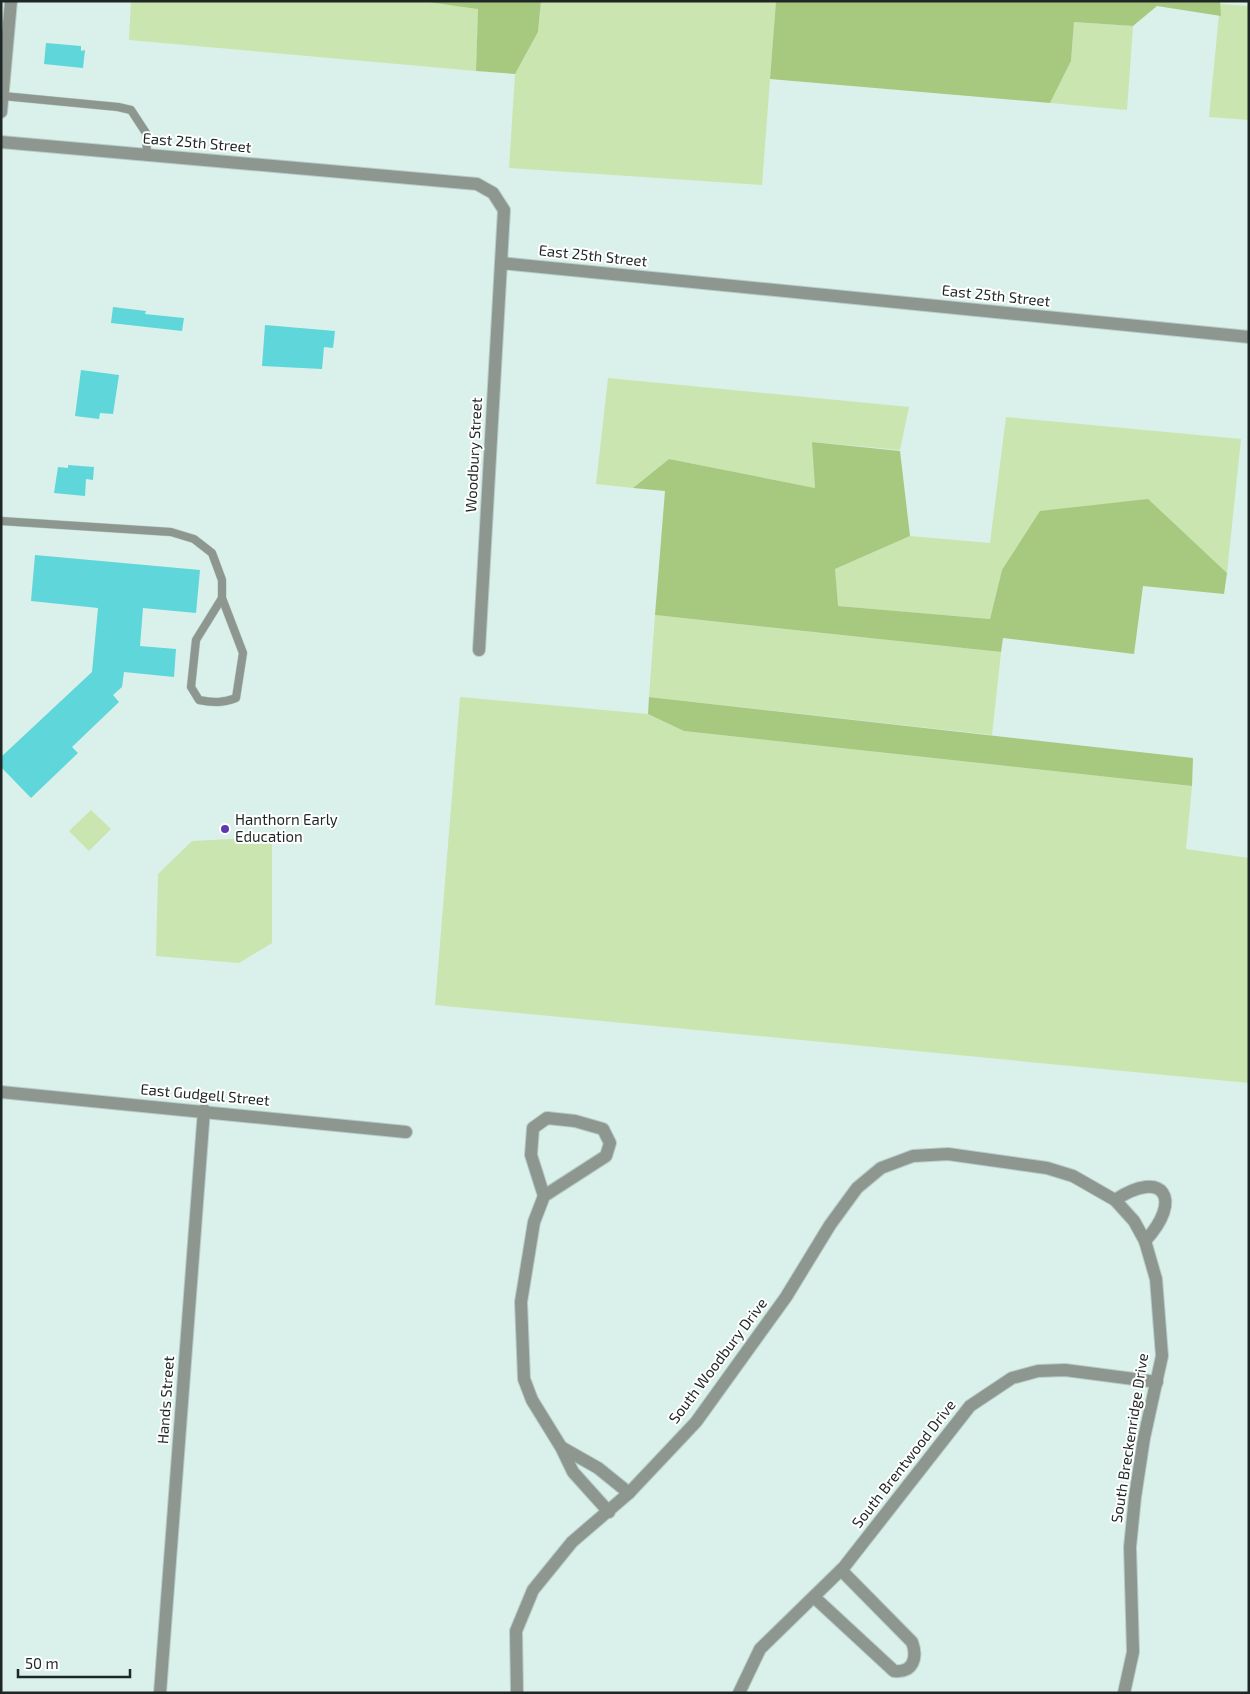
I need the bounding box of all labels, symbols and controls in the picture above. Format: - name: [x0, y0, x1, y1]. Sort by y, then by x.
- street label: East 25th Street: [142, 128, 253, 156]
- street label: East 25th Street: [538, 240, 649, 270]
- street label: East 25th Street: [941, 280, 1052, 310]
- street label: Woodbury Street: [461, 397, 485, 513]
- place label: Hanthorn Early Education: [235, 810, 338, 845]
- marker: Hanthorn Early Education: [219, 823, 231, 835]
- street label: East Gudgell Street: [140, 1079, 271, 1109]
- street label: South Woodbury Drive: [664, 1294, 770, 1427]
- street label: South Breckenridge Drive: [1107, 1352, 1151, 1524]
- street label: Hands Street: [153, 1355, 177, 1445]
- street label: South Brentwood Drive: [848, 1396, 959, 1531]
- scale bar: [18, 1646, 130, 1678]
- text: 50 m: [25, 1654, 59, 1672]

